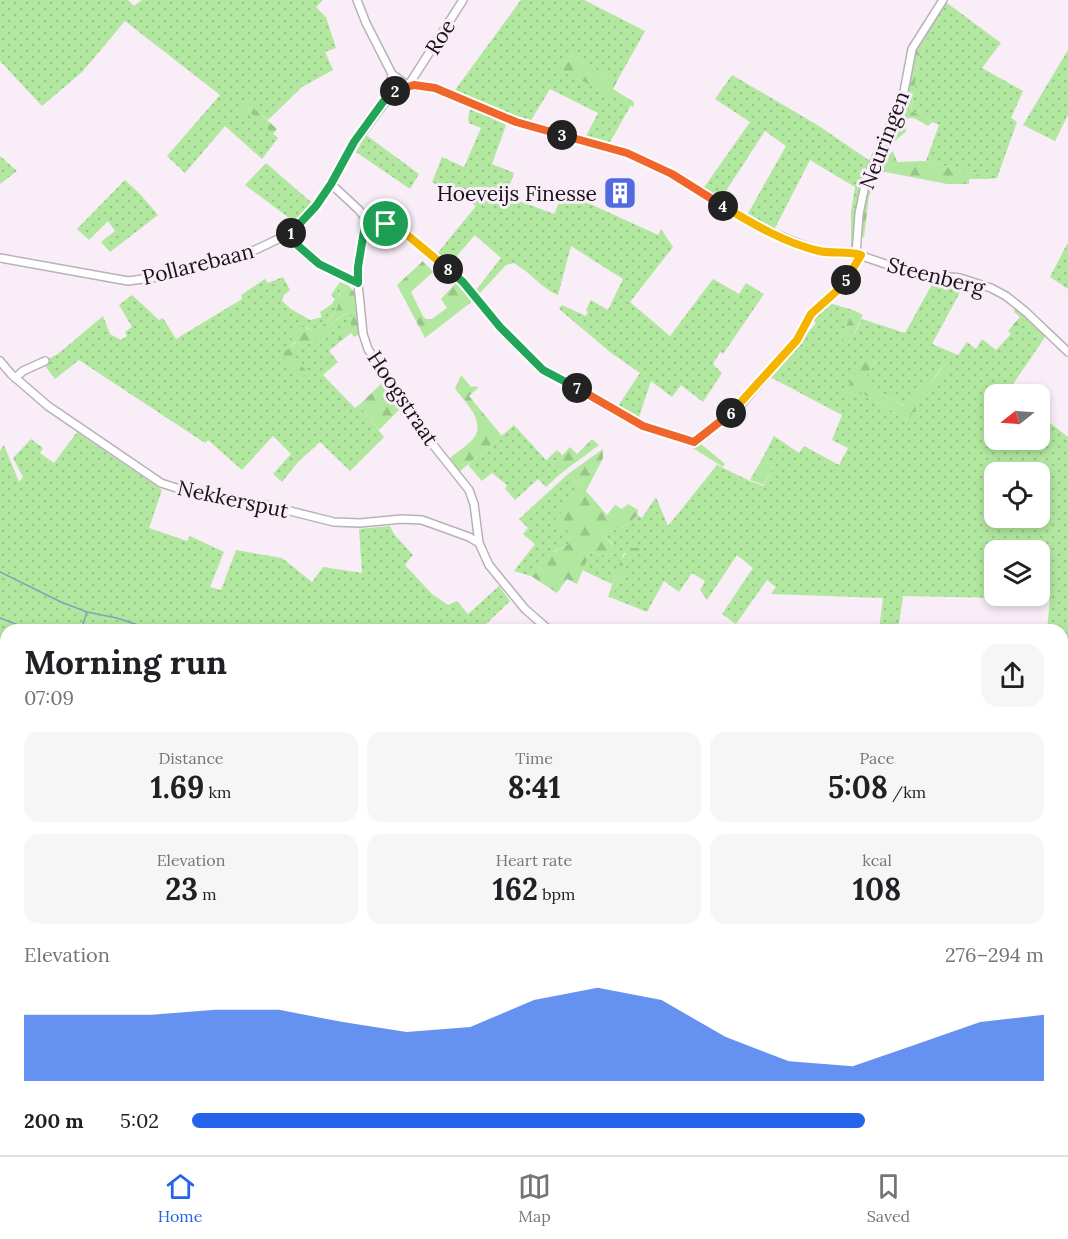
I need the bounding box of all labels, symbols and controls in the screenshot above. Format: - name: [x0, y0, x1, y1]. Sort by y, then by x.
- street label: Roe: [419, 14, 461, 60]
- pin: 2: [380, 76, 410, 106]
- text: 2: [391, 81, 399, 101]
- street label: Neuringen: [853, 87, 915, 193]
- pin: 3: [547, 120, 577, 150]
- text: 3: [558, 125, 566, 145]
- building icon: Hoeveijs Finesse: [602, 175, 638, 211]
- place label: Hoeveijs Finesse: [437, 180, 597, 207]
- pin: 4: [708, 191, 738, 221]
- text: 4: [719, 196, 727, 216]
- pin: [360, 198, 411, 249]
- icon: arrive: [369, 207, 402, 240]
- pin: 1: [276, 218, 306, 248]
- text: 1: [288, 223, 294, 243]
- street label: Pollarebaan: [139, 237, 257, 291]
- street label: Steenberg: [884, 251, 988, 301]
- pin: 8: [433, 254, 463, 284]
- text: 8: [443, 259, 453, 279]
- pin: 5: [831, 265, 861, 295]
- text: 5: [842, 270, 850, 290]
- street label: Hoogstraat: [361, 345, 445, 451]
- pin: 7: [562, 373, 592, 403]
- text: 7: [573, 378, 581, 398]
- north arrow: [984, 384, 1050, 450]
- map controls: [984, 384, 1050, 606]
- pin: 6: [716, 398, 746, 428]
- text: 6: [726, 403, 736, 423]
- button: locate: [984, 462, 1050, 528]
- street label: Nekkersput: [175, 474, 292, 524]
- button: layers: [984, 540, 1050, 606]
- text: Morning run: [24, 641, 227, 683]
- button: share: [981, 644, 1044, 707]
- text: 07:09: [24, 685, 74, 710]
- text: Distance: [158, 748, 224, 768]
- text: Time: [515, 748, 553, 768]
- text: Pace: [860, 748, 894, 768]
- text: 1.69: [151, 768, 204, 806]
- text: 8:41: [507, 768, 561, 806]
- text: 5:08: [828, 768, 888, 806]
- text: km: [204, 782, 231, 802]
- text: /km: [888, 782, 926, 802]
- text: Elevation: [157, 850, 225, 870]
- text: Heart rate: [496, 850, 572, 870]
- text: kcal: [862, 850, 892, 870]
- text: 23: [165, 870, 198, 908]
- text: 162: [493, 870, 538, 908]
- text: 108: [853, 870, 901, 908]
- text: m: [198, 884, 217, 904]
- text: bpm: [538, 884, 575, 904]
- text: Elevation: [24, 942, 110, 967]
- text: 276–294 m: [945, 942, 1044, 967]
- text: 200 m: [24, 1108, 84, 1133]
- text: 5:02: [120, 1108, 159, 1133]
- tab: Home: [158, 1170, 202, 1226]
- tab: Map: [518, 1170, 551, 1226]
- tab: Saved: [867, 1170, 910, 1226]

